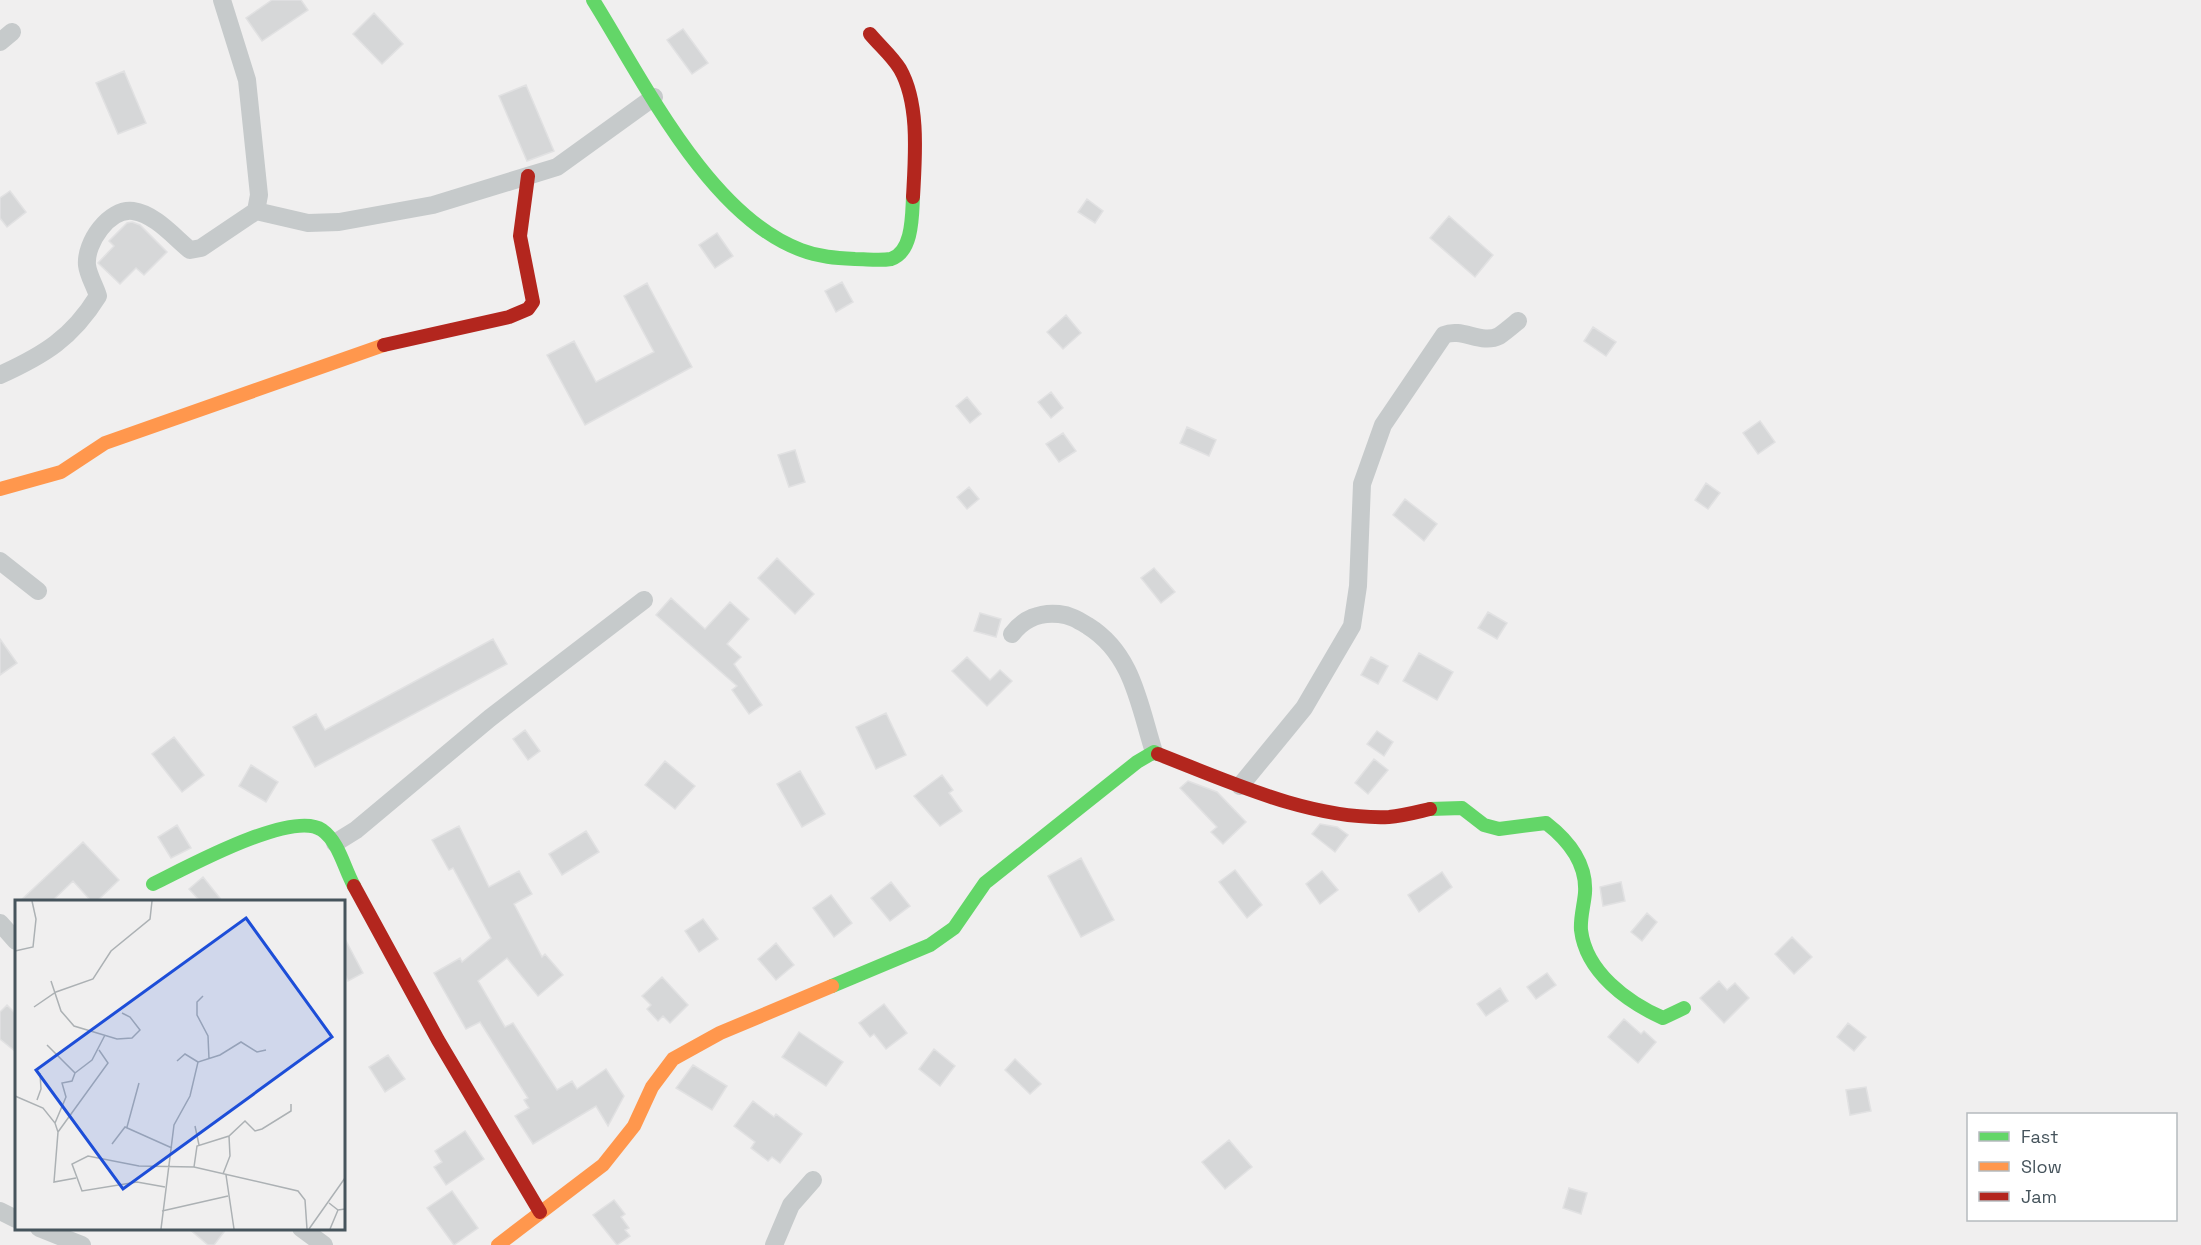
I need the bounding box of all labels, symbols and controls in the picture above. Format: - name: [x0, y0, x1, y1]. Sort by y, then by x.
- inset map: [15, 900, 345, 1230]
- legend: [1967, 1113, 2177, 1221]
- text: Fast: [2021, 1125, 2058, 1148]
- text: Slow: [2021, 1155, 2062, 1178]
- text: Jam: [2021, 1185, 2057, 1208]

